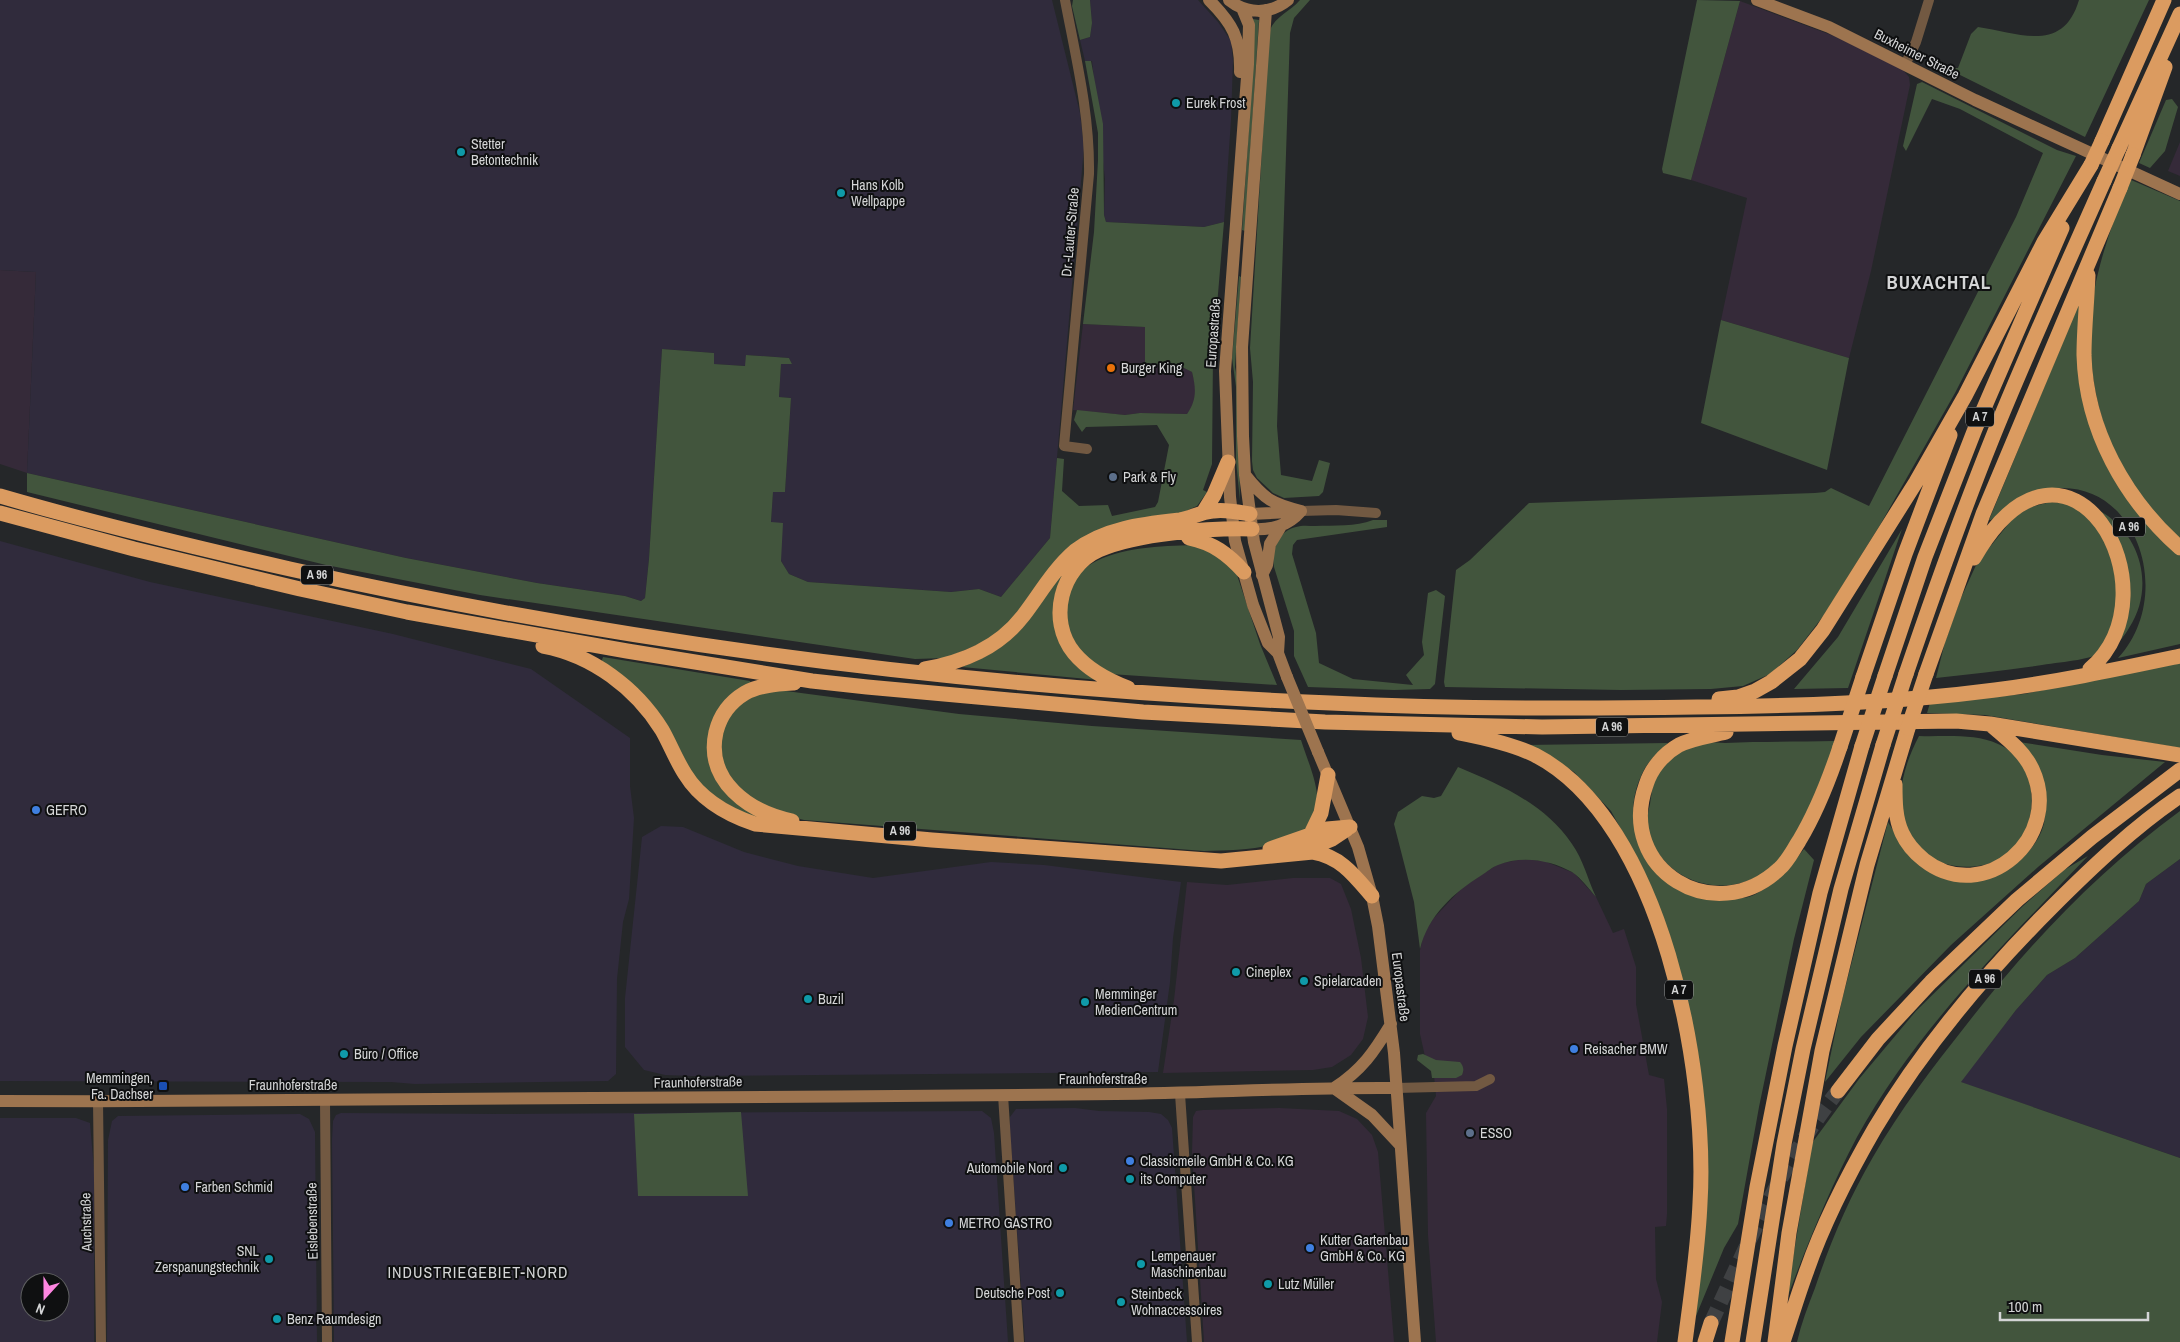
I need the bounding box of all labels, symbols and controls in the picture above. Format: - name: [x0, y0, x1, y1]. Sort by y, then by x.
- street label: Buxheimer Straße: [1871, 25, 1963, 83]
- place label: Eurek Frost: [1186, 94, 1245, 112]
- marker: Eurek Frost: [1170, 97, 1182, 109]
- place label: Stetter Betontechnik: [471, 135, 538, 169]
- marker: Stetter Betontechnik: [455, 146, 467, 158]
- place label: Hans Kolb Wellpappe: [851, 176, 905, 210]
- marker: Hans Kolb Wellpappe: [835, 187, 847, 199]
- street label: Dr.-Lauter-Straße: [1057, 187, 1083, 277]
- district label: BUXACHTAL: [1887, 269, 1991, 295]
- street label: Europastraße: [1202, 298, 1224, 368]
- place label: Burger King: [1121, 359, 1183, 377]
- marker: Burger King: [1105, 362, 1117, 374]
- road number: A 7: [1966, 408, 1994, 427]
- place label: Park & Fly: [1123, 468, 1176, 486]
- marker: Park & Fly: [1107, 471, 1119, 483]
- road number: A 96: [2113, 518, 2145, 536]
- road number: A 96: [301, 566, 333, 584]
- road number: A 96: [1596, 718, 1628, 736]
- place label: GEFRO: [46, 801, 87, 819]
- marker: GEFRO: [30, 804, 42, 816]
- road number: A 96: [884, 821, 916, 840]
- street label: Europastraße: [1388, 951, 1414, 1023]
- place label: Cineplex: [1246, 963, 1292, 981]
- marker: Cineplex: [1230, 966, 1242, 978]
- road number: A 96: [1969, 970, 2001, 989]
- place label: Spielarcaden: [1314, 972, 1382, 990]
- marker: Spielarcaden: [1298, 975, 1310, 987]
- road number: A 7: [1665, 980, 1693, 1000]
- place label: Memminger MedienCentrum: [1095, 985, 1177, 1019]
- place label: Buzil: [818, 990, 844, 1008]
- marker: Buzil: [802, 993, 814, 1005]
- marker: Memminger MedienCentrum: [1079, 996, 1091, 1008]
- place label: Reisacher BMW: [1584, 1040, 1668, 1058]
- marker: Reisacher BMW: [1568, 1043, 1580, 1055]
- place label: Büro / Office: [354, 1045, 418, 1063]
- marker: Büro / Office: [338, 1048, 350, 1060]
- place label: Memmingen, Fa. Dachser: [86, 1069, 153, 1103]
- street label: Fraunhoferstraße: [1059, 1070, 1147, 1088]
- street label: Fraunhoferstraße: [653, 1072, 743, 1092]
- street label: Fraunhoferstraße: [249, 1076, 337, 1094]
- marker: Memmingen, Fa. Dachser: [157, 1080, 169, 1092]
- place label: ESSO: [1480, 1124, 1512, 1142]
- marker: ESSO: [1464, 1127, 1476, 1139]
- place label: Classicmeile GmbH & Co. KG: [1140, 1152, 1294, 1170]
- marker: Classicmeile GmbH & Co. KG: [1124, 1155, 1136, 1167]
- place label: Automobile Nord: [966, 1159, 1053, 1177]
- marker: Automobile Nord: [1057, 1162, 1069, 1174]
- place label: its Computer: [1140, 1170, 1206, 1188]
- marker: its Computer: [1124, 1173, 1136, 1185]
- place label: Farben Schmid: [195, 1178, 273, 1196]
- marker: Farben Schmid: [179, 1181, 191, 1193]
- street label: Eislebenstraße: [302, 1182, 322, 1260]
- street label: Auchstraße: [76, 1192, 96, 1253]
- place label: METRO GASTRO: [959, 1214, 1052, 1232]
- marker: METRO GASTRO: [943, 1217, 955, 1229]
- place label: Kutter Gartenbau GmbH & Co. KG: [1320, 1231, 1408, 1265]
- place label: SNL Zerspanungstechnik: [155, 1242, 260, 1276]
- marker: Kutter Gartenbau GmbH & Co. KG: [1304, 1242, 1316, 1254]
- place label: Lempenauer Maschinenbau: [1151, 1247, 1226, 1281]
- marker: SNL Zerspanungstechnik: [263, 1253, 275, 1265]
- marker: Lempenauer Maschinenbau: [1135, 1258, 1147, 1270]
- district label: INDUSTRIEGEBIET-NORD: [387, 1261, 569, 1283]
- north arrow: [20, 1272, 70, 1322]
- place label: Lutz Müller: [1278, 1275, 1334, 1293]
- marker: Lutz Müller: [1262, 1278, 1274, 1290]
- place label: Deutsche Post: [975, 1284, 1050, 1302]
- place label: Steinbeck Wohnaccessoires: [1131, 1285, 1222, 1319]
- marker: Deutsche Post: [1054, 1287, 1066, 1299]
- scale bar: [2000, 1290, 2148, 1322]
- marker: Steinbeck Wohnaccessoires: [1115, 1296, 1127, 1308]
- text: 100 m: [2008, 1296, 2042, 1317]
- text: N: [33, 1299, 47, 1319]
- place label: Benz Raumdesign: [287, 1310, 381, 1328]
- marker: Benz Raumdesign: [271, 1313, 283, 1325]

